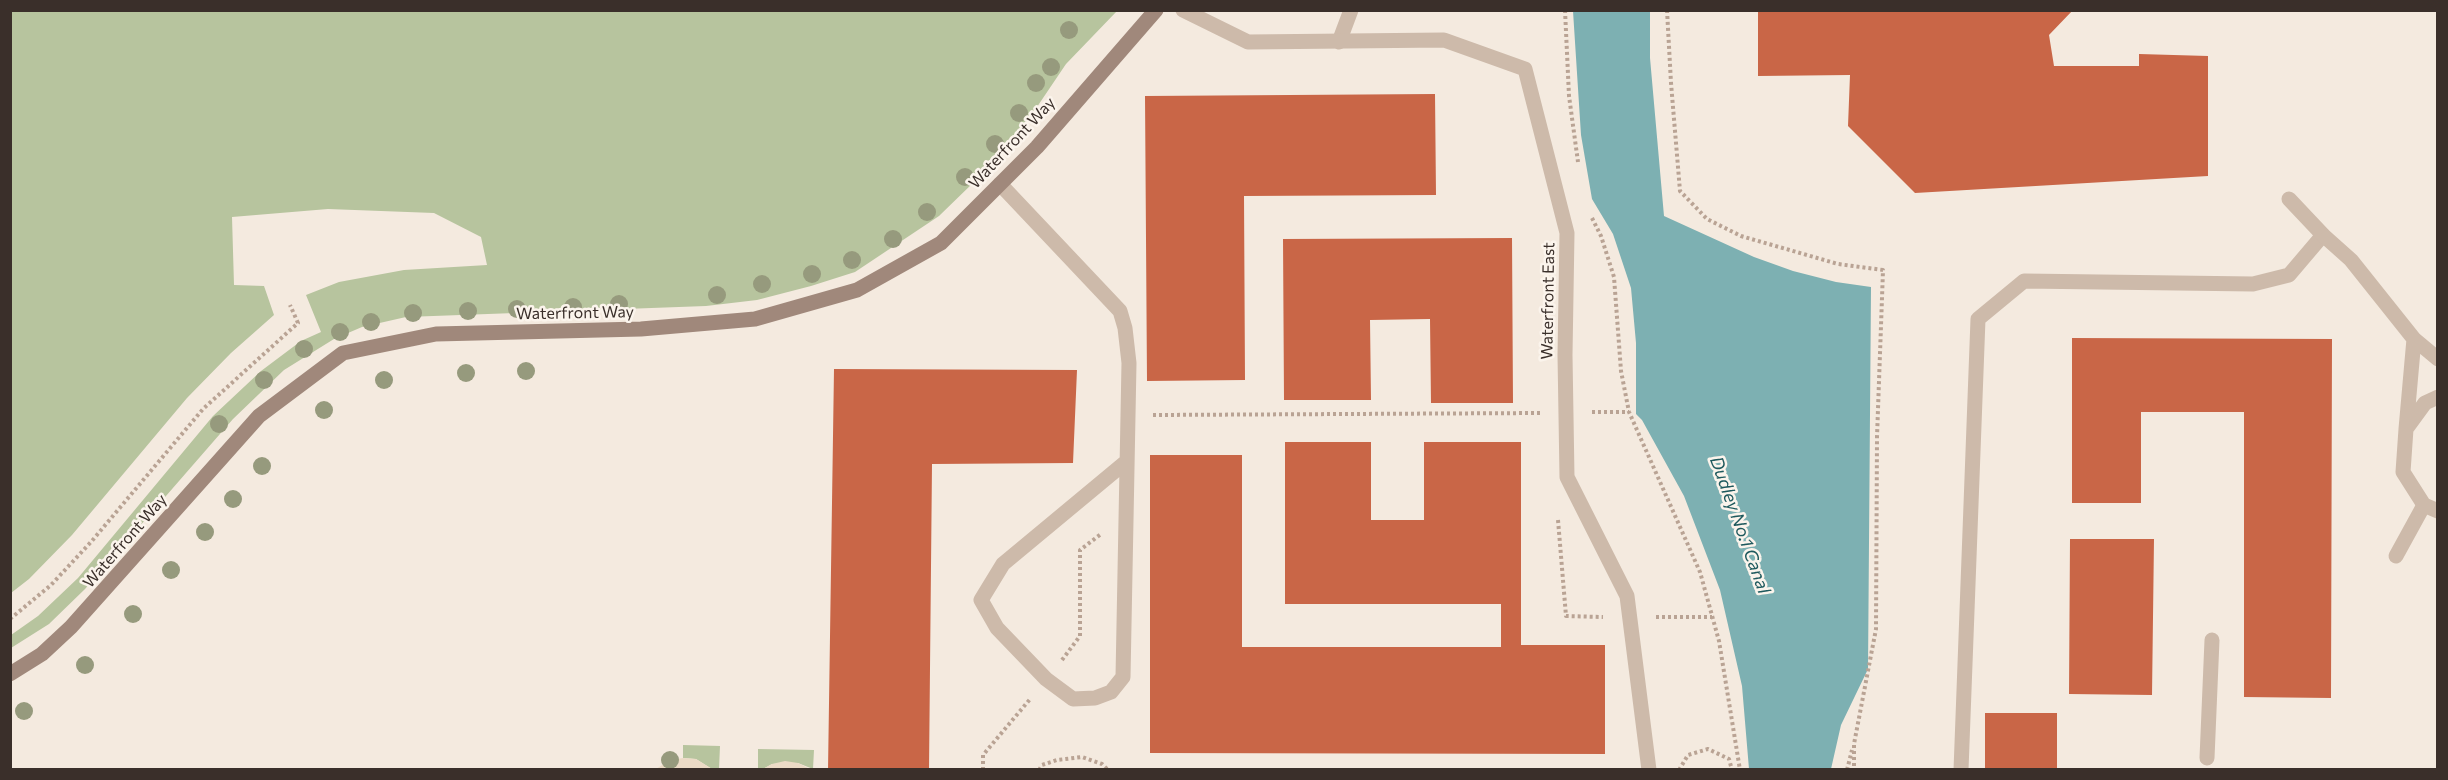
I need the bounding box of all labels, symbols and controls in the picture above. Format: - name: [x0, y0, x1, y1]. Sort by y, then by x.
- street label: Waterfront Way: [965, 93, 1059, 193]
- street label: Waterfront East: [1537, 242, 1559, 360]
- street label: Waterfront Way: [516, 302, 634, 324]
- water label: Dudley No.1 Canal: [1705, 453, 1775, 597]
- street label: Waterfront Way: [79, 490, 171, 592]

